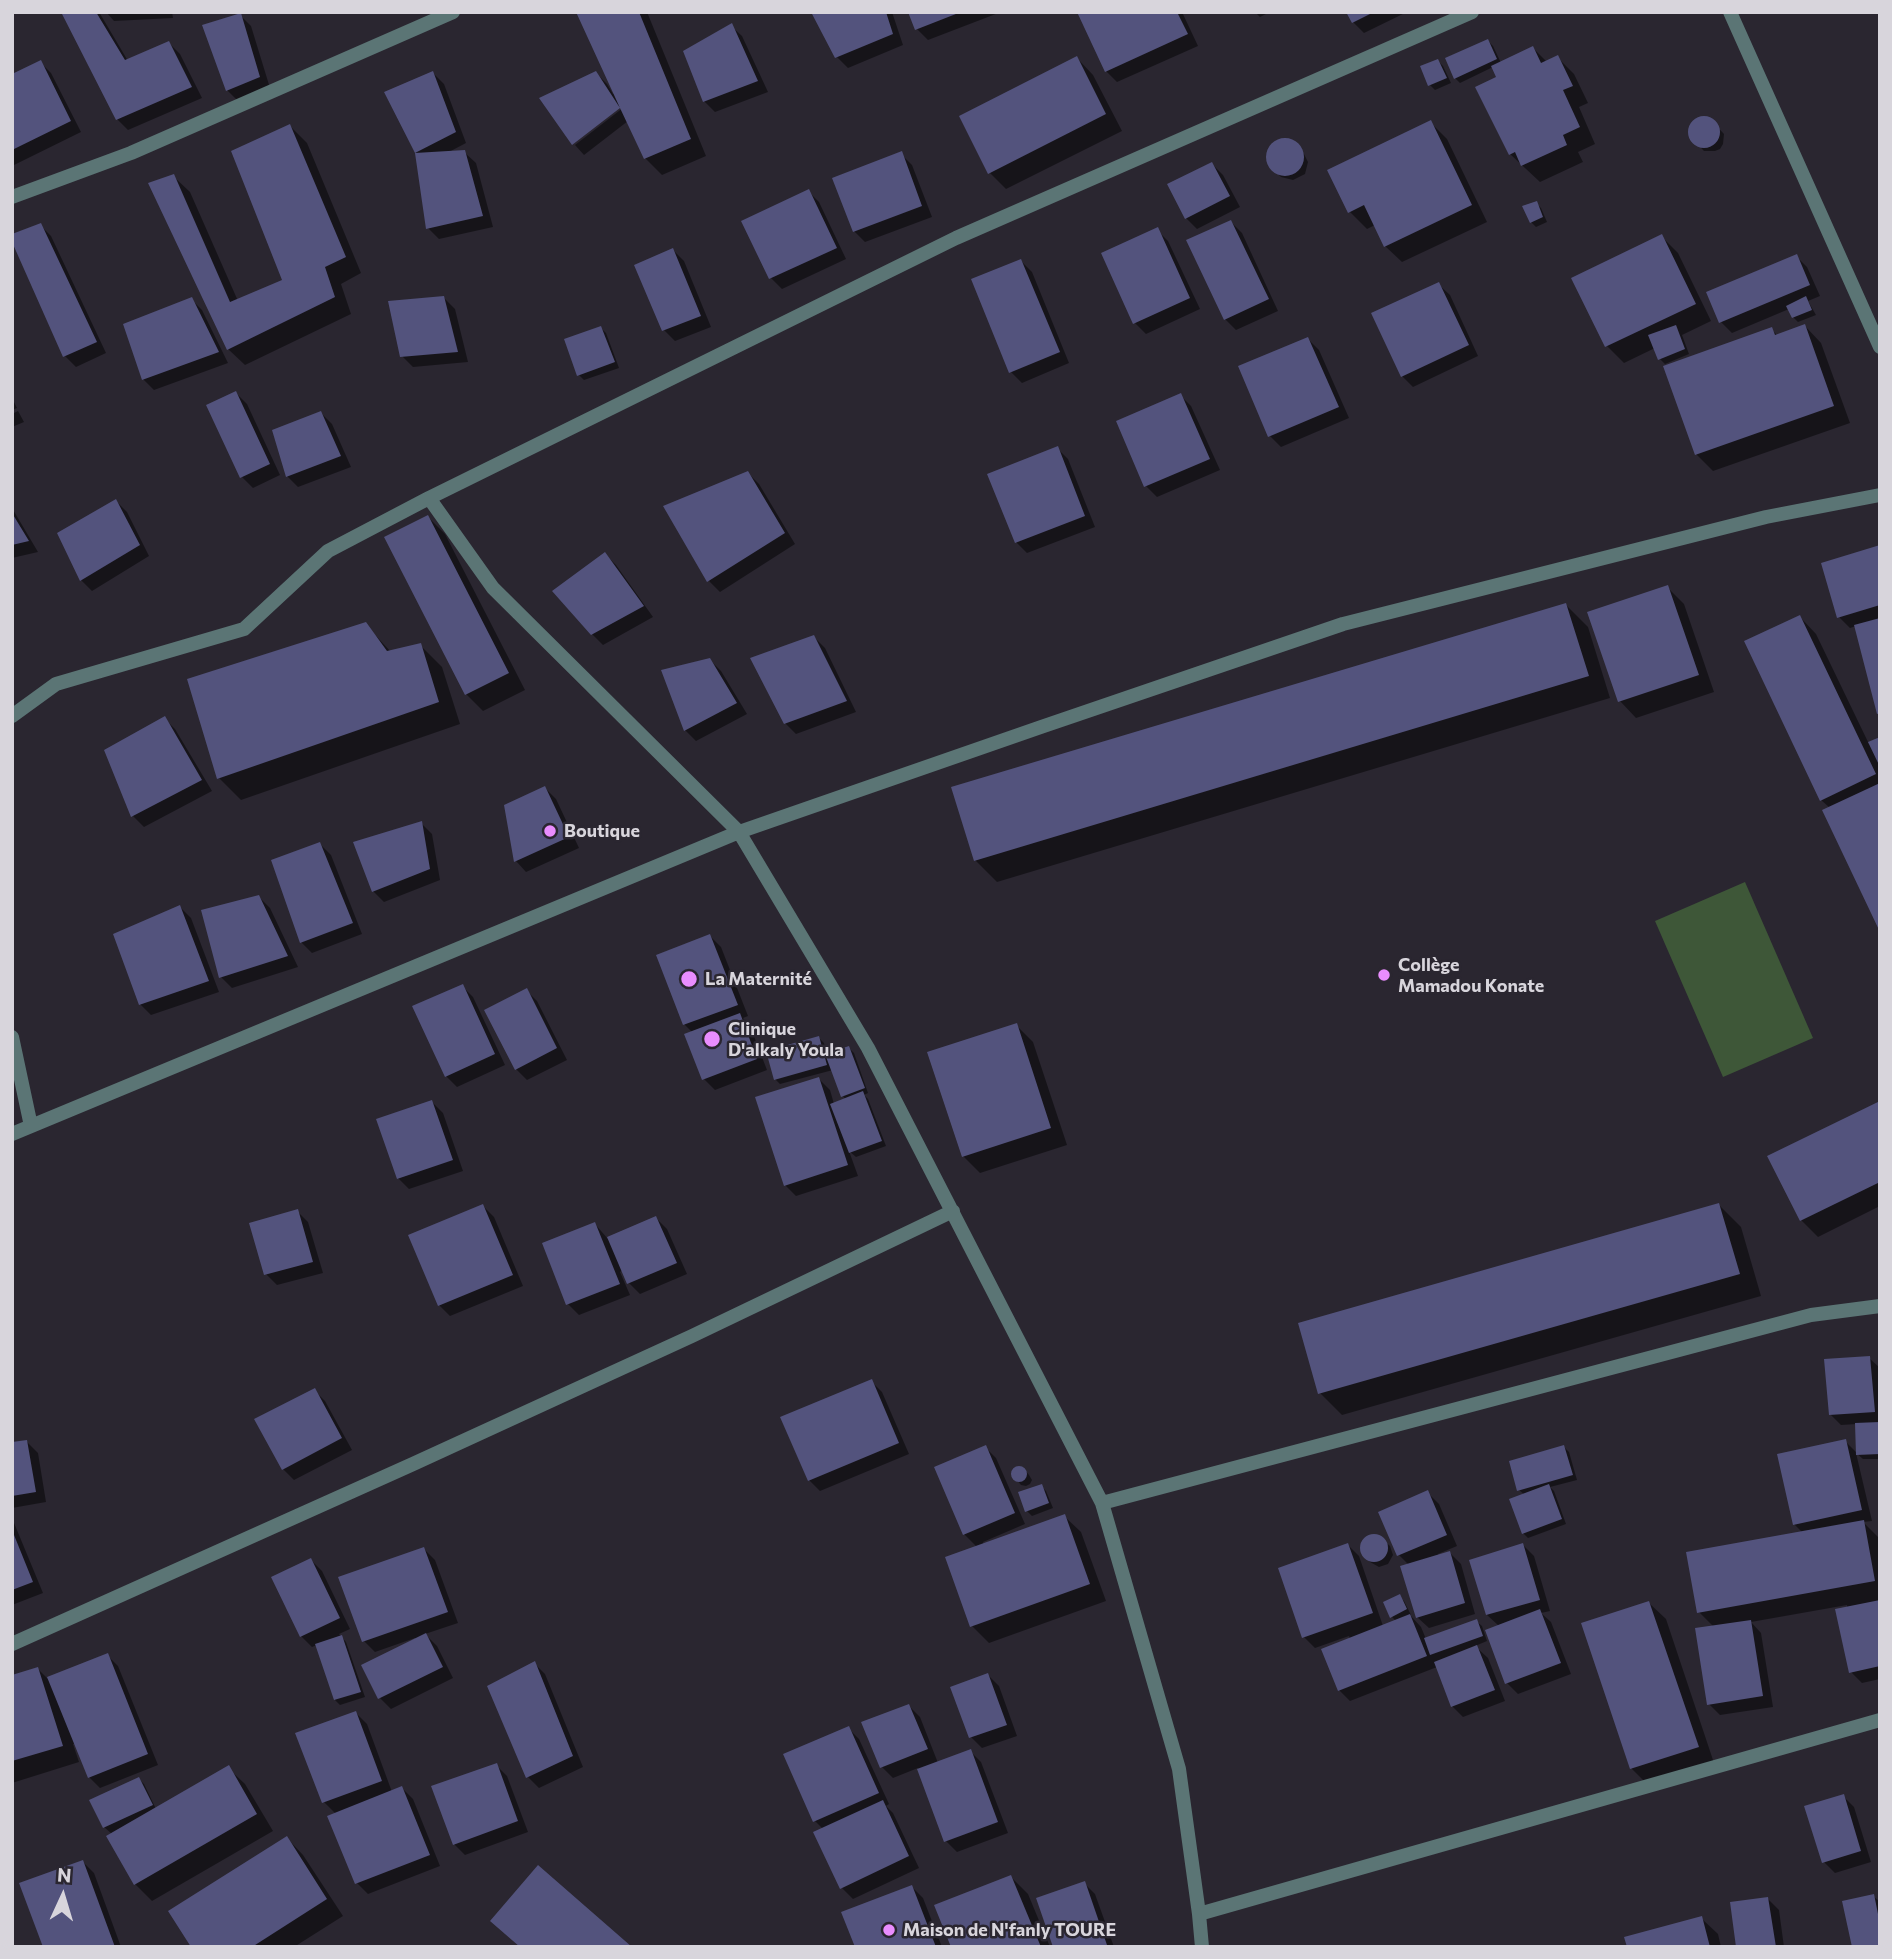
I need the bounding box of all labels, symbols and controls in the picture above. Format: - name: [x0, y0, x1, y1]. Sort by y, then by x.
- place label: Boutique: [564, 820, 640, 842]
- marker: Boutique: [542, 823, 558, 839]
- place label: Collège Mamadou Konate: [1398, 954, 1544, 996]
- marker: Collège Mamadou Konate: [1376, 967, 1392, 983]
- place label: La Maternité: [705, 968, 812, 990]
- marker: La Maternité: [679, 969, 699, 989]
- place label: Clinique D'alkaly Youla: [728, 1018, 844, 1060]
- marker: Clinique D'alkaly Youla: [702, 1029, 722, 1049]
- north arrow: [28, 1861, 98, 1931]
- text: N: [57, 1863, 72, 1887]
- place label: Maison de N'fanly TOURE: [903, 1919, 1116, 1941]
- marker: Maison de N'fanly TOURE: [881, 1922, 897, 1938]

